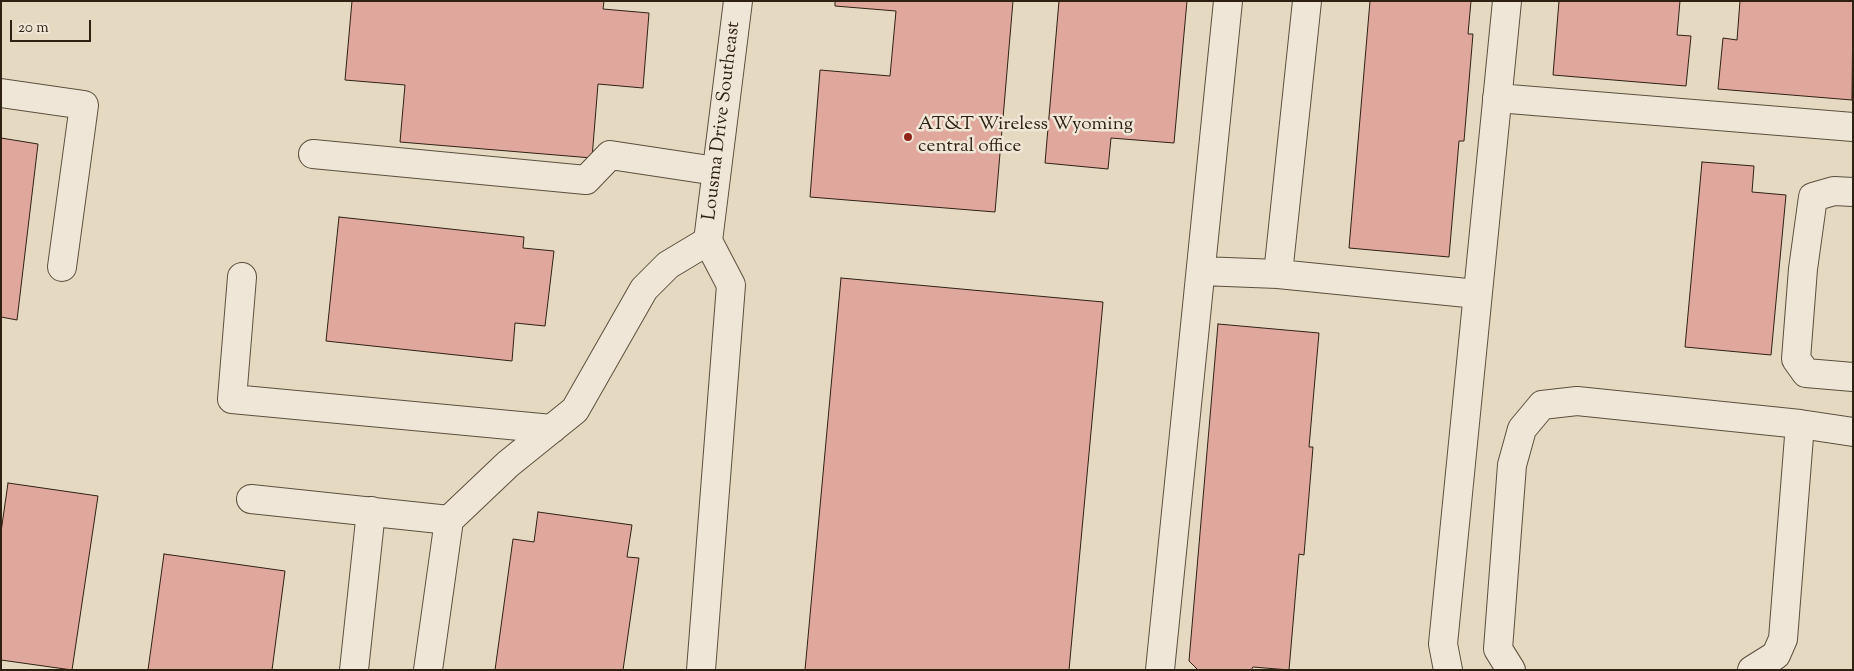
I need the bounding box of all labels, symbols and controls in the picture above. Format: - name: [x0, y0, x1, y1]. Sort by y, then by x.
- scale bar: [12, 10, 94, 42]
- text: 20 m: [18, 18, 49, 39]
- street label: Lousma Drive Southeast: [699, 20, 747, 222]
- place label: AT&T Wireless Wyoming central office: [918, 115, 1133, 159]
- marker: AT&T Wireless Wyoming central office: [902, 131, 914, 143]

